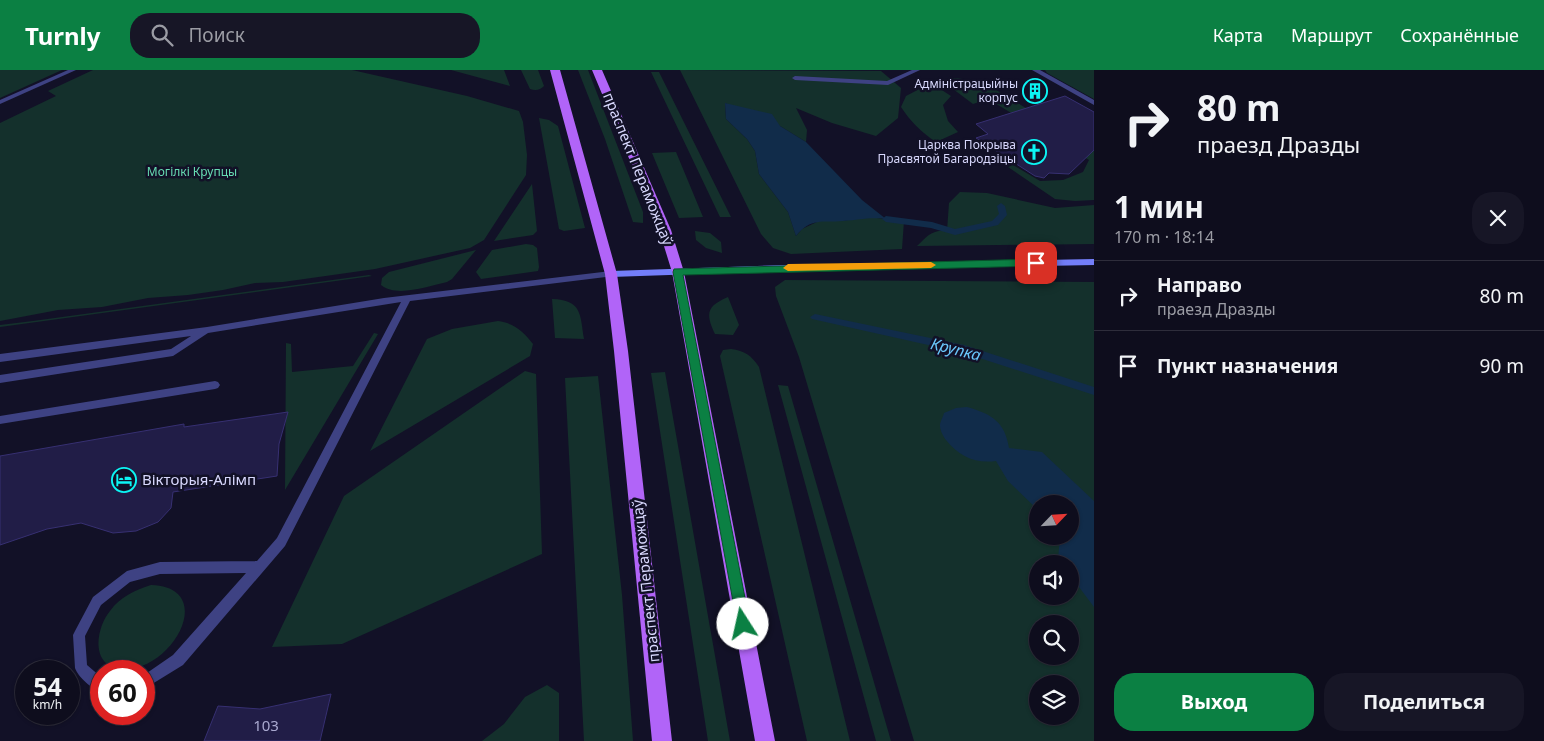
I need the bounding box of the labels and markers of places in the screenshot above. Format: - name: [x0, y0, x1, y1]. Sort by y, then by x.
- place label: Адміністрацыйны корпус: [914, 75, 1018, 106]
- building icon: Адміністрацыйны корпус: [1022, 78, 1048, 104]
- place label: Царква Покрыва Прасвятой Багародзіцы: [878, 136, 1016, 167]
- church icon: Царква Покрыва Прасвятой Багародзіцы: [1021, 139, 1047, 165]
- pin: [1015, 242, 1057, 284]
- hotel icon: Вікторыя-Алімп: [111, 467, 137, 493]
- place label: Вікторыя-Алімп: [142, 469, 256, 489]

